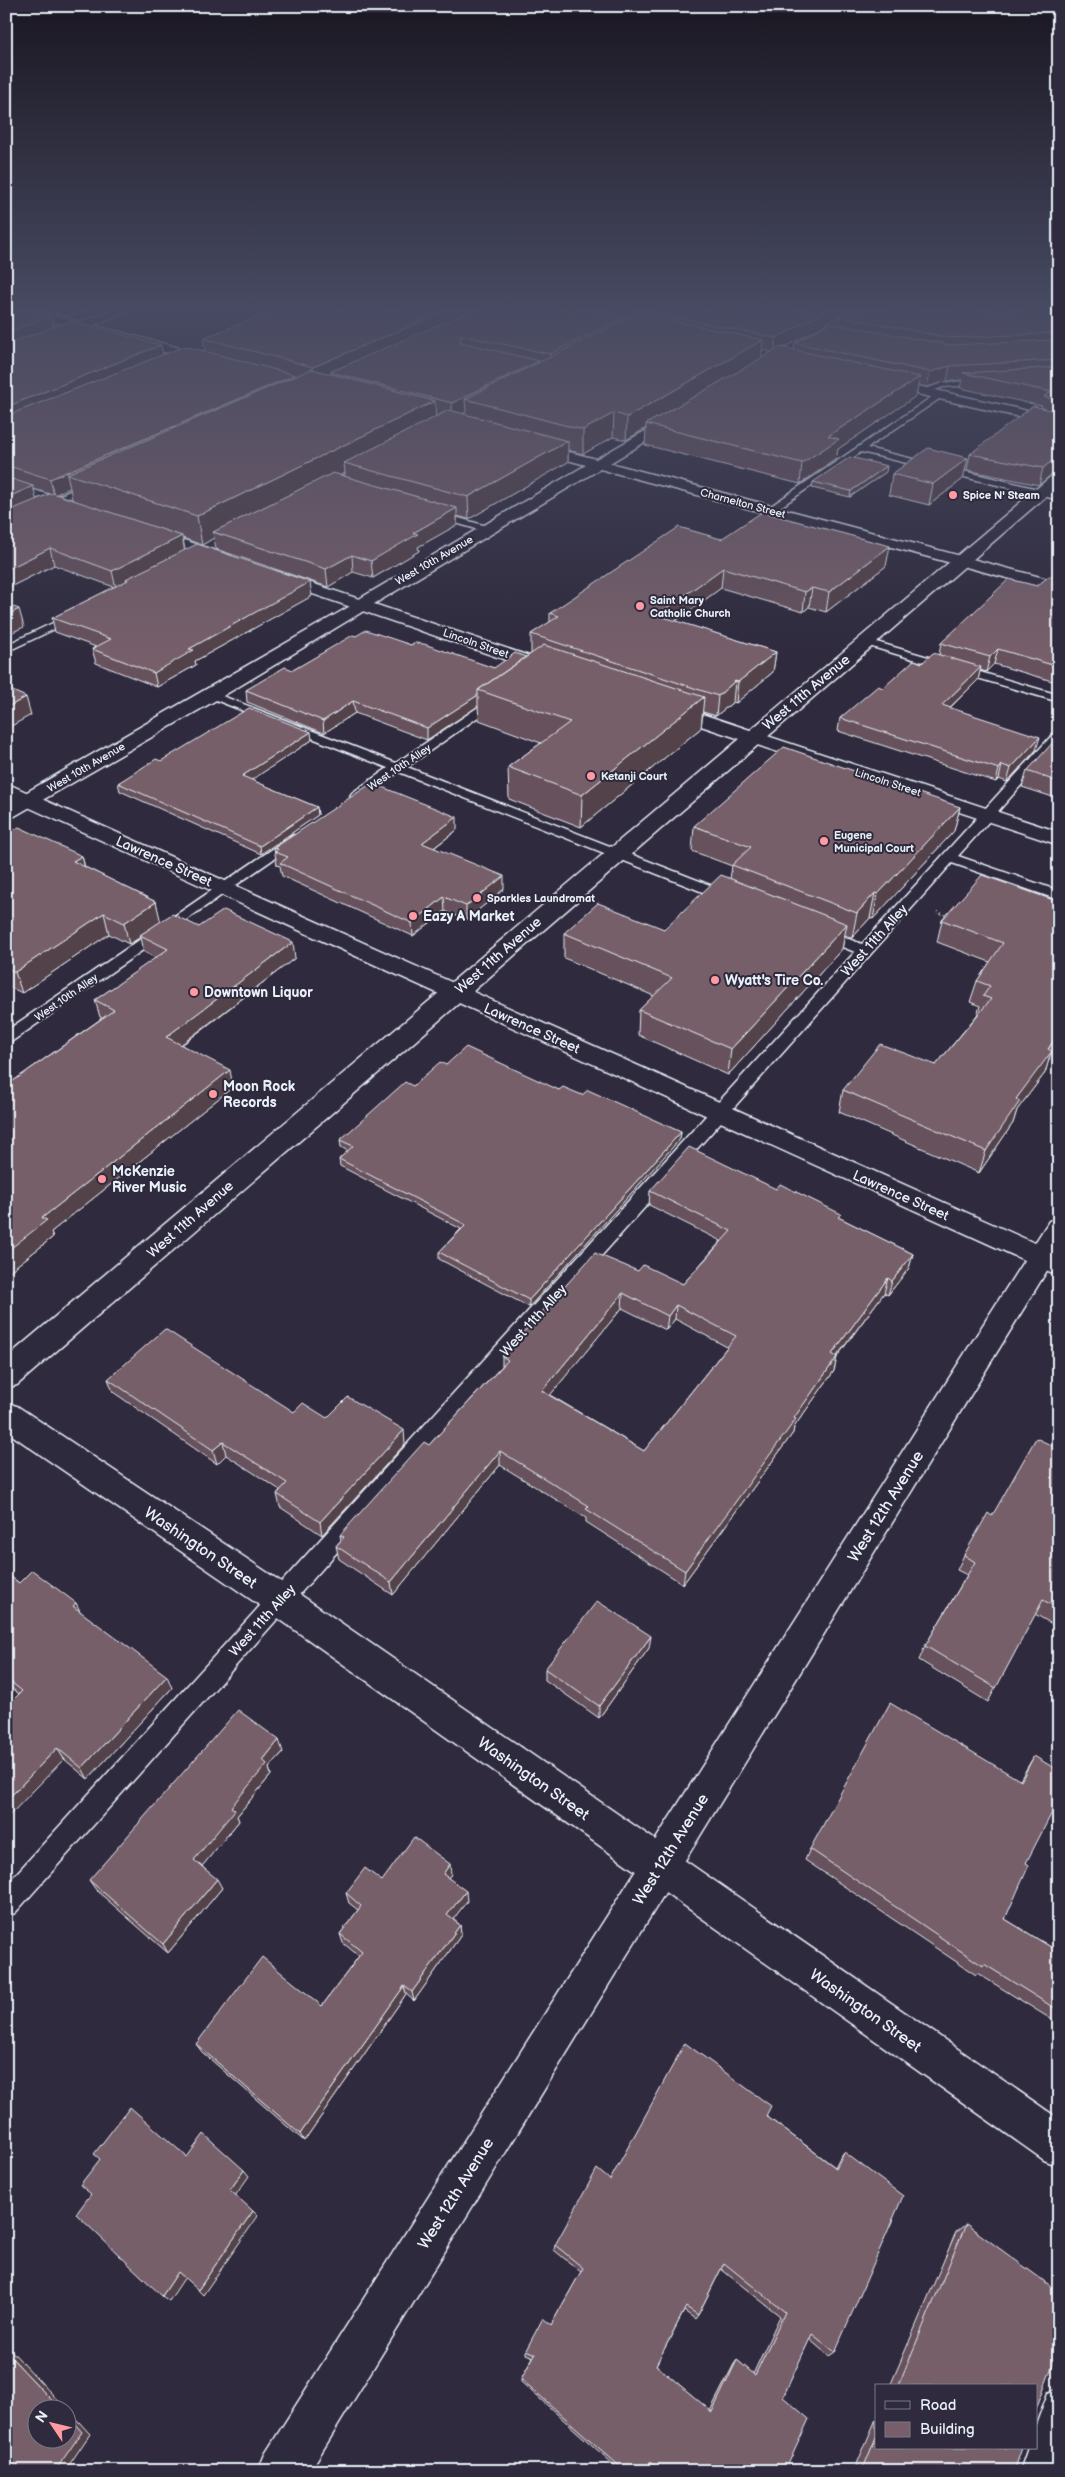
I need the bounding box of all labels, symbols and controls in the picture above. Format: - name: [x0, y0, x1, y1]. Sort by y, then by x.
- street label: Charnelton Street: [699, 486, 788, 521]
- marker: Spice N' Steam: [947, 489, 959, 501]
- place label: Spice N' Steam: [963, 489, 1040, 502]
- street label: West 10th Avenue: [393, 533, 476, 588]
- place label: Saint Mary Catholic Church: [650, 594, 731, 620]
- marker: Saint Mary Catholic Church: [634, 600, 646, 612]
- street label: Lincoln Street: [441, 626, 511, 661]
- street label: West 11th Avenue: [759, 651, 854, 734]
- street label: West 10th Avenue: [45, 740, 128, 795]
- street label: West 10th Alley: [365, 741, 434, 793]
- street label: Lincoln Street: [853, 766, 923, 799]
- marker: Ketanji Court: [585, 770, 597, 782]
- place label: Ketanji Court: [601, 770, 668, 783]
- place label: Eugene Municipal Court: [834, 829, 914, 855]
- street label: Lawrence Street: [113, 833, 215, 891]
- marker: Eugene Municipal Court: [818, 835, 830, 847]
- marker: Sparkles Laundromat: [471, 892, 483, 904]
- place label: Sparkles Laundromat: [487, 892, 595, 905]
- street label: West 11th Alley: [838, 900, 912, 980]
- place label: Eazy A Market: [423, 908, 515, 925]
- marker: Eazy A Market: [407, 910, 419, 922]
- street label: West 11th Avenue: [452, 913, 545, 998]
- street label: West 10th Alley: [32, 971, 100, 1024]
- place label: Wyatt's Tire Co.: [725, 972, 823, 989]
- marker: Wyatt's Tire Co.: [709, 974, 721, 986]
- place label: Downtown Liquor: [204, 984, 313, 1001]
- marker: Downtown Liquor: [188, 986, 200, 998]
- street label: Lawrence Street: [481, 1000, 583, 1058]
- place label: Moon Rock Records: [223, 1078, 296, 1111]
- marker: Moon Rock Records: [207, 1088, 219, 1100]
- place label: McKenzie River Music: [112, 1163, 187, 1196]
- street label: Lawrence Street: [850, 1167, 952, 1225]
- marker: McKenzie River Music: [96, 1173, 108, 1185]
- street label: West 11th Avenue: [144, 1177, 237, 1262]
- street label: West 11th Alley: [497, 1280, 571, 1360]
- street label: West 12th Avenue: [844, 1447, 928, 1566]
- street label: Washington Street: [140, 1503, 260, 1593]
- street label: West 11th Alley: [226, 1580, 300, 1660]
- street label: Washington Street: [474, 1734, 593, 1825]
- street label: West 12th Avenue: [629, 1790, 713, 1909]
- street label: Washington Street: [806, 1966, 925, 2057]
- street label: West 12th Avenue: [414, 2134, 498, 2253]
- legend: [875, 2384, 1038, 2450]
- text: Road: [920, 2396, 956, 2415]
- north arrow: [28, 2400, 78, 2450]
- text: N: [32, 2408, 52, 2426]
- text: Building: [920, 2420, 975, 2439]

